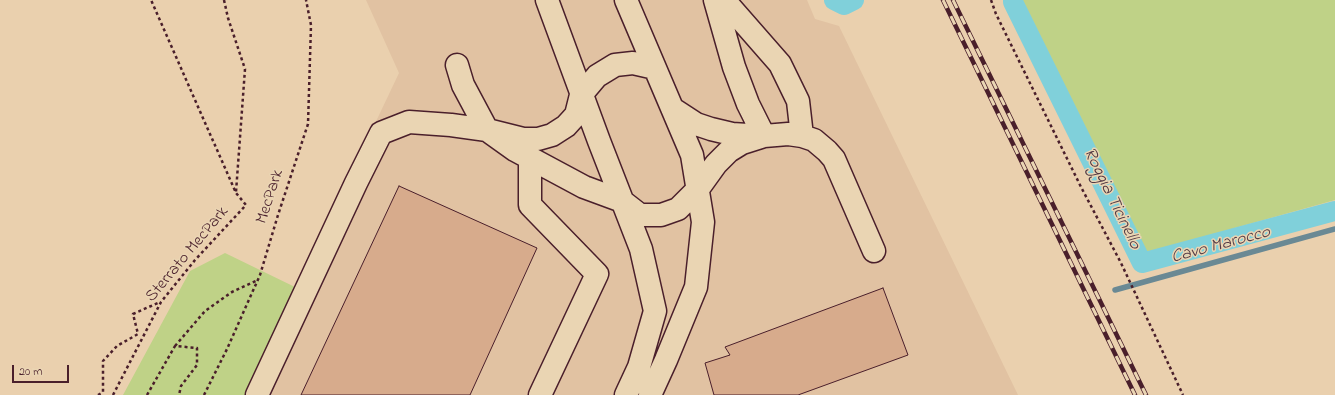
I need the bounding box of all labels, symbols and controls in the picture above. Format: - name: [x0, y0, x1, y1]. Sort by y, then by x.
- water label: Roggia Ticinello: [1077, 145, 1145, 253]
- street label: MecPark: [253, 167, 289, 227]
- street label: Sterrato MecPark: [142, 203, 234, 307]
- water label: Cavo Marocco: [1169, 222, 1273, 270]
- scale bar: [14, 357, 71, 383]
- text: 20 m: [19, 363, 42, 381]

